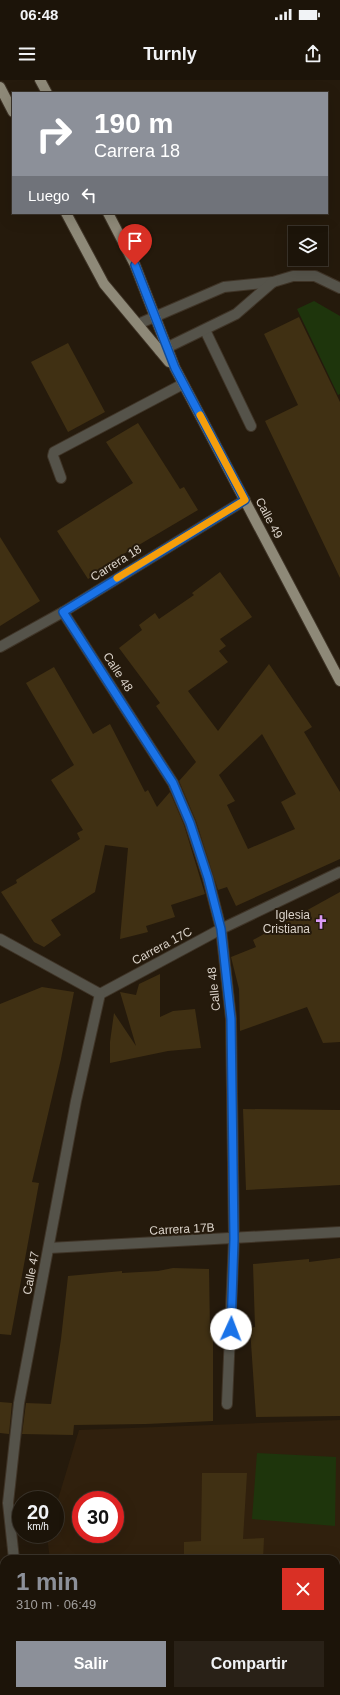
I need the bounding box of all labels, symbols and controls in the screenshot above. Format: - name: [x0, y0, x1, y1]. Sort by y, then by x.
- text: 06:48: [20, 6, 58, 23]
- icon: menu: [16, 43, 38, 65]
- icon: share: [302, 43, 324, 65]
- text: Turnly: [143, 44, 197, 64]
- icon: right: [28, 108, 80, 160]
- text: 190 m: [94, 108, 173, 139]
- text: Carrera 18: [94, 141, 180, 161]
- icon: left: [78, 184, 100, 206]
- text: Luego: [28, 187, 70, 204]
- pin: [118, 224, 152, 265]
- map controls: [288, 226, 328, 266]
- button: layers: [288, 226, 328, 266]
- icon: arrive: [124, 230, 146, 252]
- street label: Calle 49: [252, 495, 286, 541]
- street label: Carrera 18: [88, 542, 144, 584]
- street label: Calle 48: [100, 650, 136, 695]
- place label: Iglesia Cristiana: [263, 908, 310, 936]
- church icon: Iglesia Cristiana: [313, 914, 329, 930]
- street label: Carrera 17C: [130, 924, 195, 968]
- street label: Calle 48: [205, 966, 223, 1012]
- street label: Carrera 17B: [149, 1220, 215, 1238]
- street label: Calle 47: [20, 1250, 42, 1296]
- position arrow: [210, 1308, 252, 1350]
- speed limit sign: 30: [72, 1491, 124, 1543]
- text: 20: [27, 1501, 49, 1523]
- text: km/h: [27, 1521, 49, 1532]
- text: 1 min: [16, 1568, 79, 1595]
- button: close: [282, 1568, 324, 1610]
- text: 310 m · 06:49: [16, 1597, 96, 1612]
- button: Salir: [16, 1641, 166, 1687]
- button: Compartir: [174, 1641, 324, 1687]

